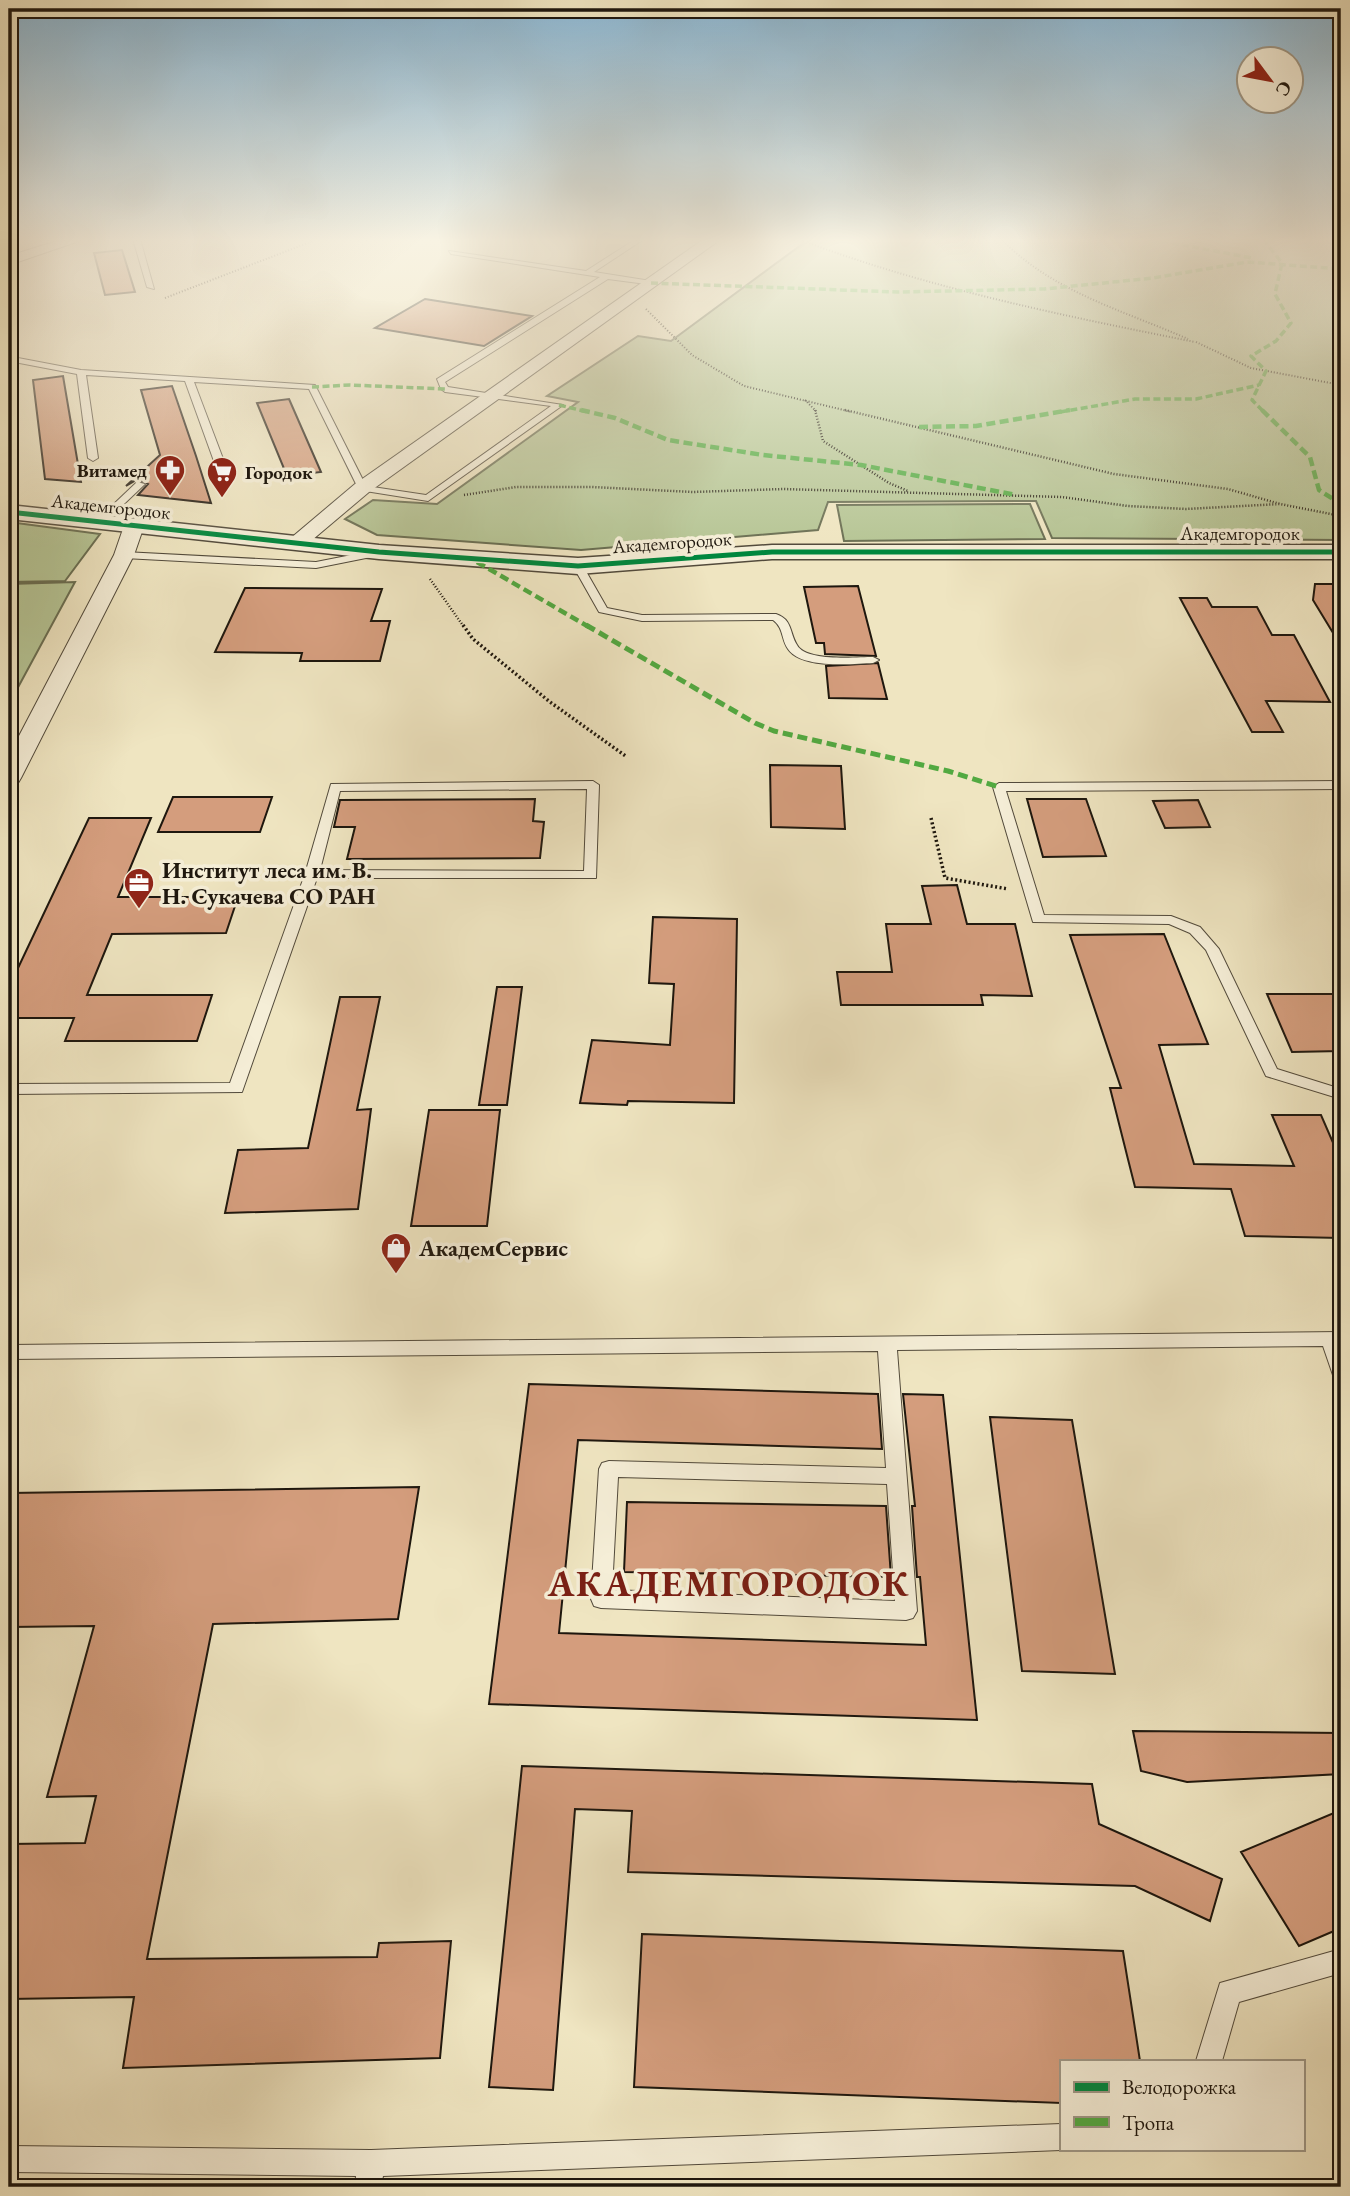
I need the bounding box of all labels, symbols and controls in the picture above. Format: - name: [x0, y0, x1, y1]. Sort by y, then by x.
- north arrow: [1234, 46, 1304, 116]
- text: С: [1270, 76, 1298, 101]
- pharmacy icon: Витамед: [153, 453, 187, 497]
- supermarket icon: Городок: [205, 455, 239, 499]
- place label: Витамед: [77, 458, 147, 483]
- place label: Городок: [245, 460, 313, 485]
- street label: Академгородок: [49, 488, 172, 525]
- street label: Академгородок: [1179, 521, 1300, 546]
- street label: Академгородок: [611, 526, 733, 559]
- place label: Институт леса им. В. Н. Сукачева СО РАН: [162, 855, 375, 911]
- office icon: Институт леса им. В. Н. Сукачева СО РАН: [122, 866, 156, 910]
- shop icon: АкадемСервис: [379, 1231, 413, 1275]
- place label: АкадемСервис: [418, 1233, 568, 1263]
- district label: АКАДЕМГОРОДОК: [547, 1559, 910, 1607]
- legend: [1060, 2060, 1304, 2150]
- text: Велодорожка: [1122, 2073, 1237, 2100]
- text: Тропа: [1122, 2109, 1175, 2136]

